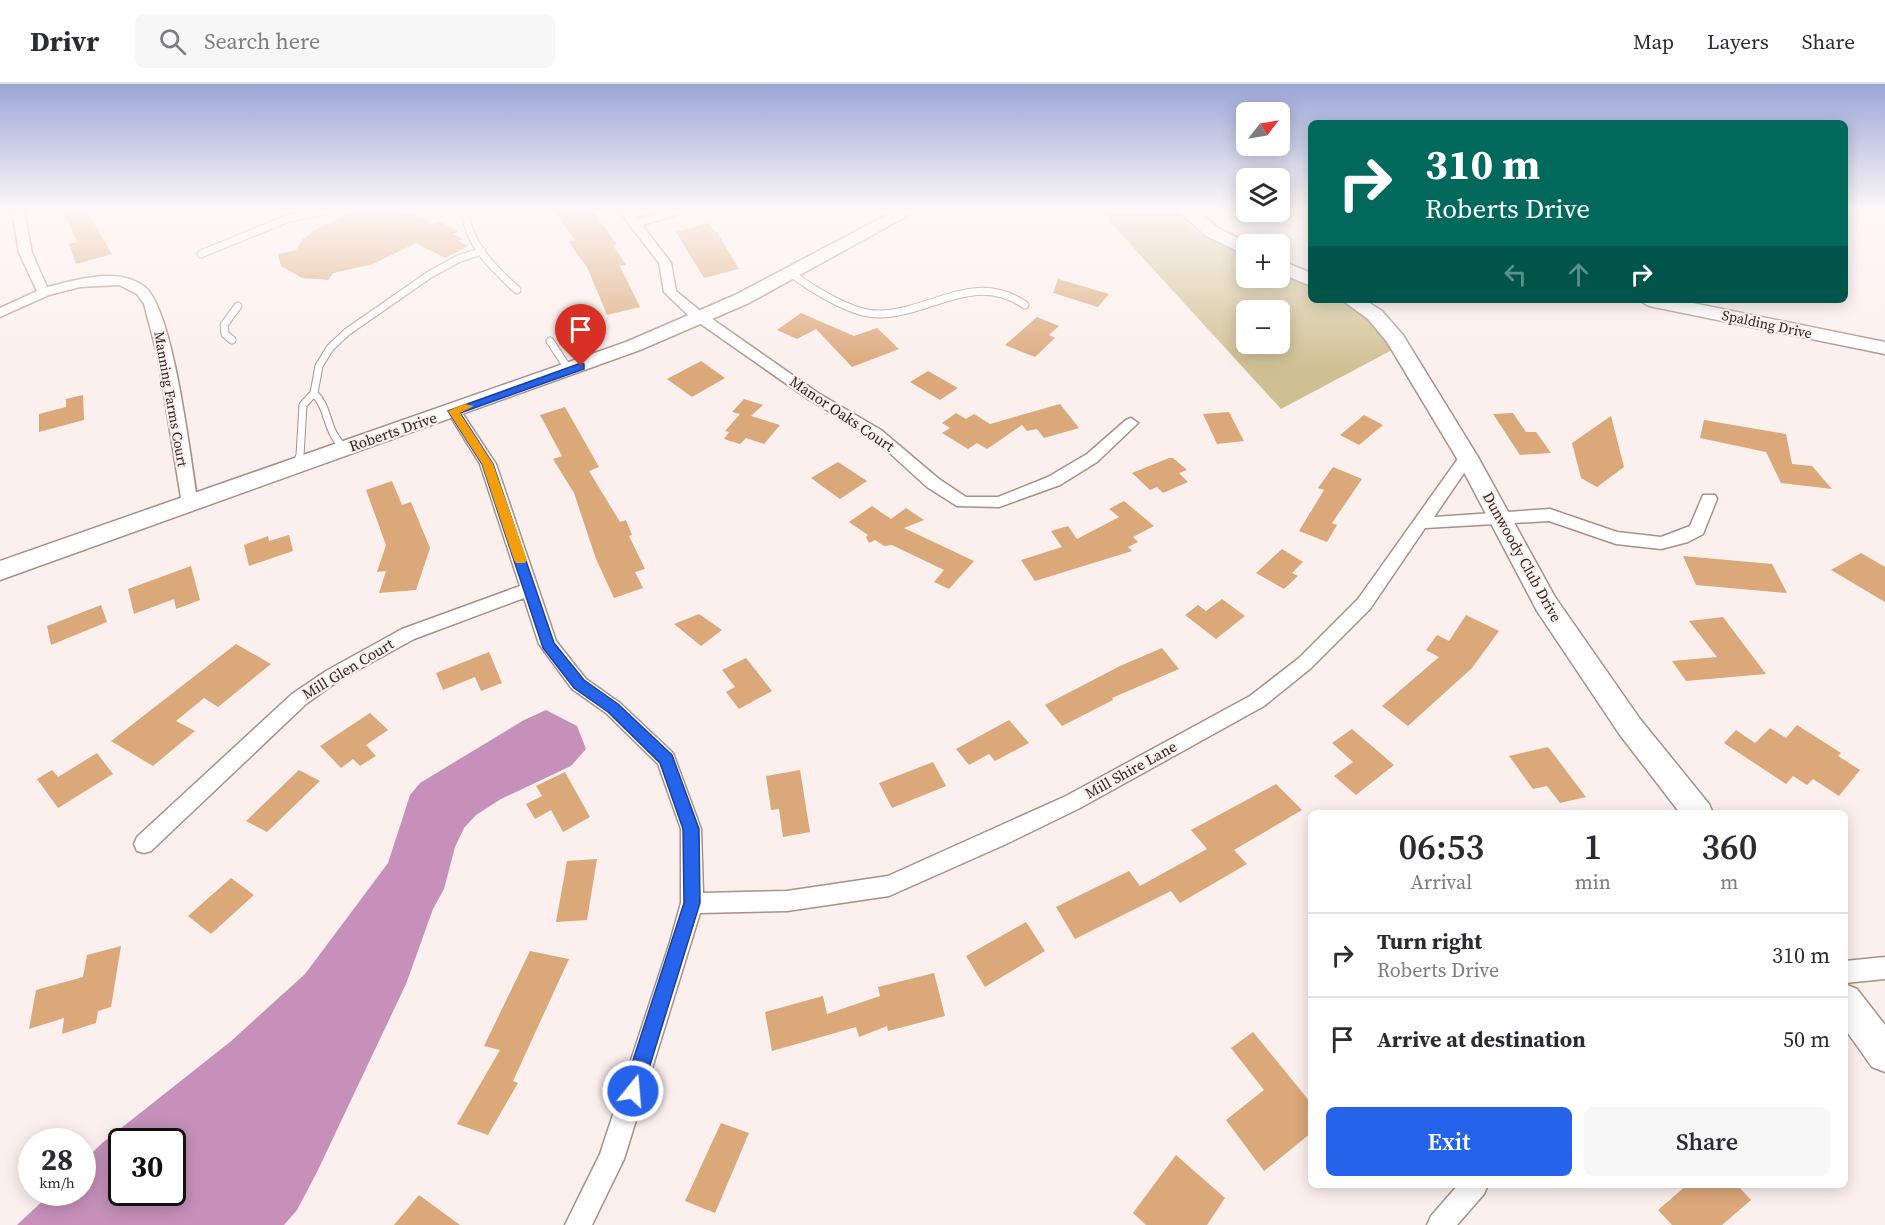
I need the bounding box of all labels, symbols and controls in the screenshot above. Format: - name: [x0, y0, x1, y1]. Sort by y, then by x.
- search box: [135, 14, 555, 68]
- text: Drivr: [30, 22, 99, 60]
- icon: search: [156, 25, 189, 58]
- text: Search here: [204, 26, 320, 56]
- text: Map: [1633, 27, 1674, 56]
- text: Layers: [1707, 27, 1769, 56]
- text: Share: [1802, 27, 1855, 56]
- north arrow: [1236, 102, 1290, 156]
- map controls: [1236, 102, 1290, 354]
- text: 310 m: [1425, 135, 1540, 193]
- icon: right: [1326, 144, 1404, 222]
- button: layers: [1236, 168, 1290, 222]
- text: Roberts Drive: [1425, 190, 1590, 227]
- button: +: [1236, 234, 1290, 288]
- icon: left: [1499, 258, 1532, 291]
- icon: ahead: [1562, 258, 1595, 291]
- icon: right: [1625, 258, 1658, 291]
- button: −: [1236, 300, 1290, 354]
- pin: [555, 304, 606, 366]
- street label: Spalding Drive: [1720, 305, 1814, 343]
- icon: arrive: [564, 313, 597, 346]
- street label: Manning Farms Court: [149, 330, 193, 469]
- street label: Manor Oaks Court: [786, 371, 899, 456]
- street label: Roberts Drive: [346, 407, 440, 456]
- street label: Dunwoody Club Drive: [1478, 488, 1567, 626]
- street label: Mill Glen Court: [298, 633, 397, 704]
- street label: Mill Shire Lane: [1081, 735, 1181, 803]
- text: 06:53: [1399, 822, 1484, 871]
- text: 1: [1583, 822, 1602, 871]
- text: 360: [1701, 822, 1757, 871]
- text: Arrival: [1410, 868, 1472, 896]
- text: min: [1575, 868, 1611, 896]
- text: m: [1720, 868, 1738, 896]
- text: Turn right: [1377, 926, 1482, 956]
- icon: right: [1326, 939, 1359, 972]
- text: 310 m: [1772, 940, 1830, 970]
- text: Roberts Drive: [1377, 956, 1499, 984]
- icon: arrive: [1326, 1023, 1359, 1056]
- text: Arrive at destination: [1377, 1024, 1586, 1054]
- text: 50 m: [1783, 1024, 1830, 1054]
- position arrow: [601, 1059, 665, 1123]
- button: Exit: [1326, 1107, 1572, 1176]
- button: Share: [1584, 1107, 1830, 1176]
- speed limit sign: 30: [108, 1128, 186, 1206]
- text: 28: [41, 1139, 73, 1180]
- text: km/h: [39, 1172, 75, 1193]

